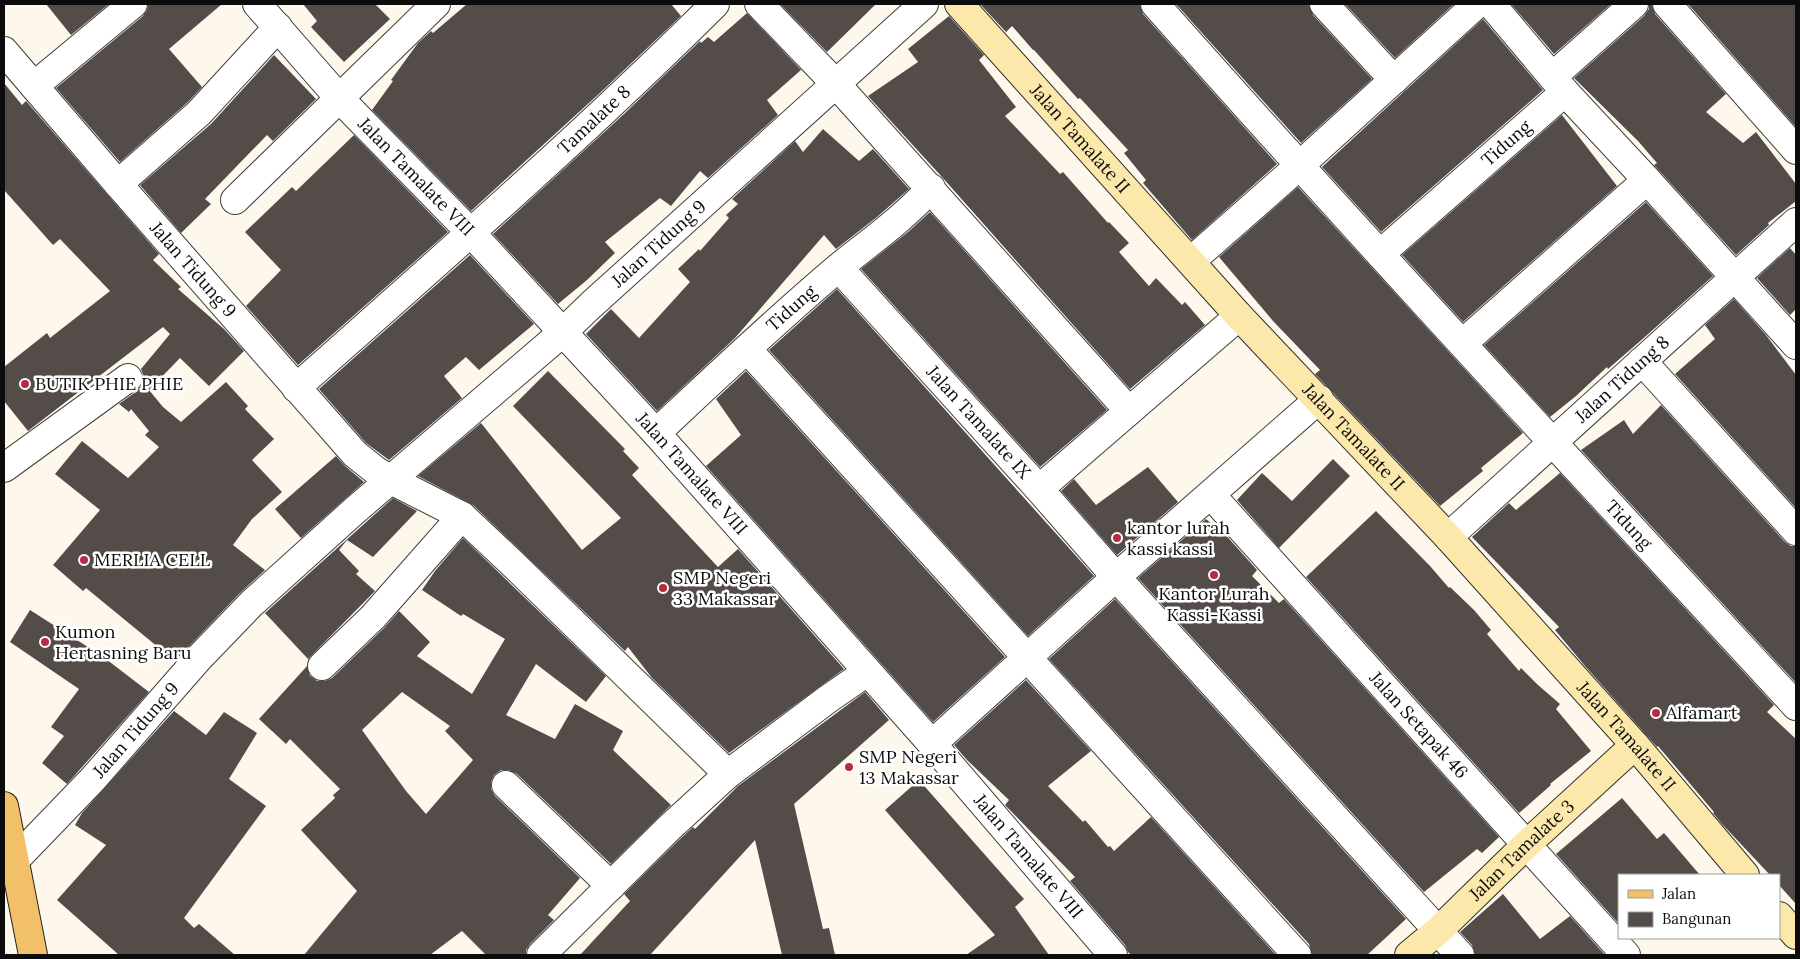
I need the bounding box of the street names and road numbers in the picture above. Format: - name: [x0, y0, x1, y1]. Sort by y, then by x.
- street label: Jalan Tamalate II: [1025, 78, 1135, 198]
- street label: Tamalate 8: [553, 80, 635, 159]
- street label: Jalan Tamalate VIII: [353, 112, 479, 241]
- street label: Tidung: [1476, 114, 1537, 171]
- street label: Jalan Tidung 9: [606, 195, 711, 293]
- street label: Jalan Tidung 9: [145, 216, 242, 322]
- street label: Tidung: [761, 279, 821, 336]
- street label: Jalan Tidung 8: [1569, 330, 1674, 428]
- street label: Jalan Tamalate IX: [921, 360, 1036, 483]
- street label: Jalan Tamalate II: [1297, 378, 1410, 495]
- street label: Jalan Tamalate VIII: [631, 406, 753, 539]
- street label: Tidung: [1601, 495, 1658, 555]
- street label: Jalan Setapak 46: [1364, 666, 1473, 783]
- street label: Jalan Tamalate II: [1572, 676, 1681, 796]
- street label: Jalan Tidung 9: [87, 677, 184, 783]
- street label: Jalan Tamalate VIII: [968, 788, 1089, 923]
- street label: Jalan Tamalate 3: [1463, 794, 1579, 906]

